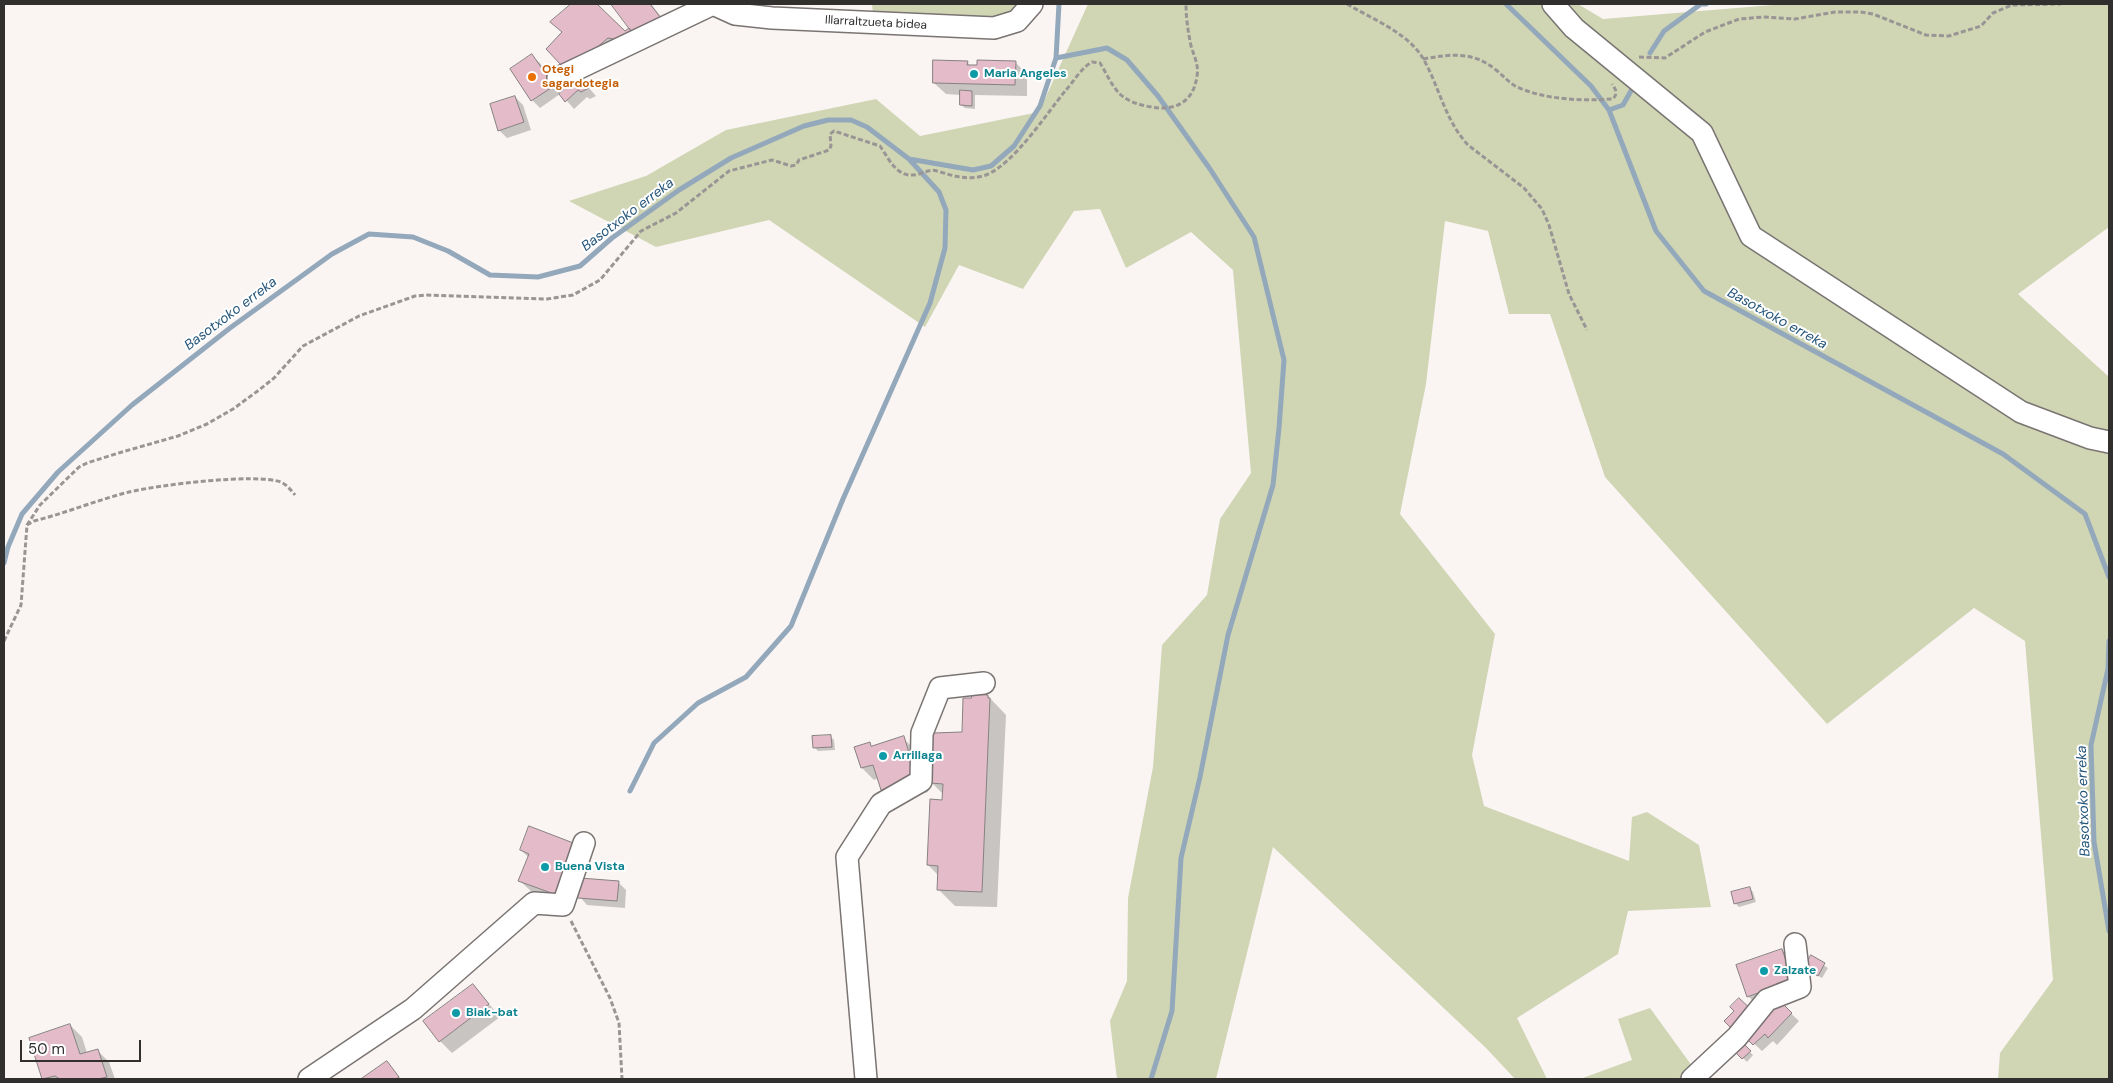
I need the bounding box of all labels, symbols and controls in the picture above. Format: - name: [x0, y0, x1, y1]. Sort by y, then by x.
- street label: Illarraltzueta bidea: [825, 13, 927, 33]
- place label: Otegi sagardotegia: [542, 63, 619, 91]
- place label: Maria Angeles: [984, 67, 1067, 81]
- marker: Maria Angeles: [968, 68, 980, 80]
- marker: Otegi sagardotegia: [526, 71, 538, 83]
- water label: Basotxoko erreka: [578, 175, 678, 255]
- water label: Basotxoko erreka: [181, 274, 281, 354]
- water label: Basotxoko erreka: [1724, 285, 1830, 353]
- water label: Basotxoko erreka: [2074, 745, 2094, 857]
- place label: Arrillaga: [893, 749, 942, 763]
- marker: Arrillaga: [877, 750, 889, 762]
- place label: Buena Vista: [555, 860, 625, 874]
- marker: Buena Vista: [539, 861, 551, 873]
- place label: Zalzate: [1774, 964, 1816, 978]
- marker: Zalzate: [1758, 965, 1770, 977]
- place label: Biak-bat: [466, 1006, 518, 1020]
- marker: Biak-bat: [450, 1007, 462, 1019]
- scale bar: [22, 1030, 144, 1062]
- text: 50 m: [28, 1039, 65, 1059]

